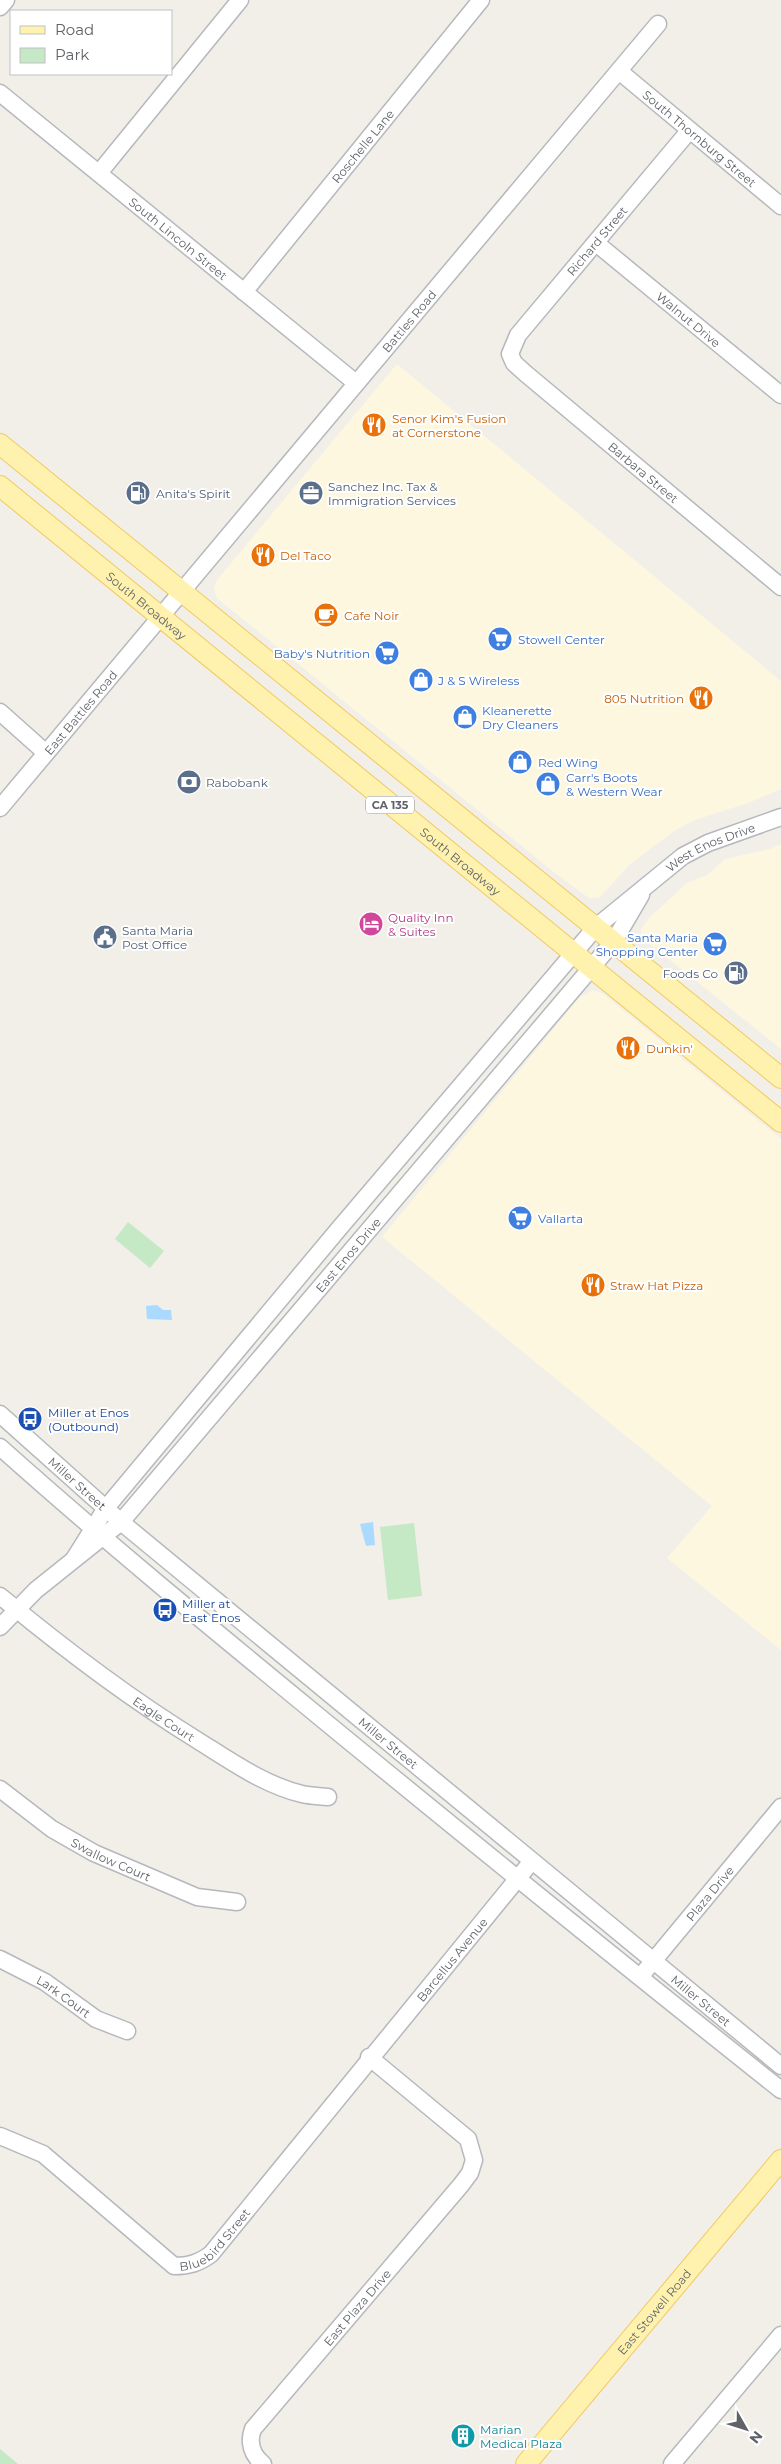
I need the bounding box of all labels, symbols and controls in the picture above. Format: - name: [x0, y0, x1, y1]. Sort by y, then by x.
- legend: [10, 10, 172, 75]
- text: Road: [55, 20, 94, 39]
- text: Park: [55, 45, 89, 64]
- street label: South Thornburg Street: [640, 87, 760, 190]
- street label: Roschelle Lane: [328, 106, 397, 186]
- street label: South Lincoln Street: [126, 194, 231, 283]
- street label: Richard Street: [564, 203, 630, 279]
- street label: Battles Road: [378, 287, 439, 355]
- street label: Walnut Drive: [654, 288, 724, 350]
- place label: Senor Kim's Fusion at Cornerstone: [392, 411, 506, 440]
- restaurant icon: Senor Kim's Fusion at Cornerstone: [361, 412, 387, 438]
- street label: Barbara Street: [605, 438, 682, 506]
- place label: Sanchez Inc. Tax & Immigration Services: [328, 479, 456, 508]
- fuel station icon: Anita's Spirit: [125, 480, 151, 506]
- office icon: Sanchez Inc. Tax & Immigration Services: [298, 480, 324, 506]
- place label: Anita's Spirit: [156, 486, 231, 501]
- restaurant icon: Del Taco: [250, 542, 276, 568]
- place label: Del Taco: [280, 548, 331, 563]
- street label: South Broadway: [103, 568, 190, 643]
- cafe icon: Cafe Noir: [313, 602, 339, 628]
- place label: Cafe Noir: [344, 608, 399, 623]
- supermarket icon: Stowell Center: [487, 626, 513, 652]
- place label: Stowell Center: [518, 632, 605, 647]
- supermarket icon: Baby's Nutrition: [374, 640, 400, 666]
- place label: Baby's Nutrition: [274, 646, 370, 661]
- street label: East Battles Road: [41, 667, 120, 758]
- shop icon: J & S Wireless: [408, 667, 434, 693]
- place label: J & S Wireless: [437, 673, 519, 688]
- restaurant icon: 805 Nutrition: [688, 685, 714, 711]
- place label: 805 Nutrition: [604, 691, 684, 706]
- place label: Kleanerette Dry Cleaners: [482, 703, 558, 732]
- shop icon: Kleanerette Dry Cleaners: [452, 704, 478, 730]
- shop icon: Red Wing: [507, 749, 533, 775]
- place label: Red Wing: [538, 755, 598, 770]
- bank icon: Rabobank: [176, 769, 202, 795]
- place label: Carr's Boots & Western Wear: [566, 770, 663, 799]
- shop icon: Carr's Boots & Western Wear: [535, 771, 561, 797]
- place label: Rabobank: [206, 775, 269, 790]
- road number: CA 135: [366, 796, 414, 814]
- street label: West Enos Drive: [662, 819, 757, 875]
- street label: South Broadway: [417, 824, 504, 899]
- place label: Quality Inn & Suites: [388, 910, 454, 939]
- hotel icon: Quality Inn & Suites: [358, 911, 384, 937]
- place label: Santa Maria Post Office: [122, 923, 193, 952]
- public building icon: Santa Maria Post Office: [92, 924, 118, 950]
- place label: Santa Maria Shopping Center: [596, 930, 698, 959]
- supermarket icon: Santa Maria Shopping Center: [702, 931, 728, 957]
- fuel station icon: Foods Co: [723, 960, 749, 986]
- place label: Foods Co: [663, 966, 718, 981]
- restaurant icon: Dunkin': [615, 1035, 641, 1061]
- place label: Dunkin': [646, 1041, 693, 1056]
- supermarket icon: Vallarta: [507, 1205, 533, 1231]
- place label: Vallarta: [538, 1211, 583, 1226]
- street label: East Enos Drive: [312, 1214, 384, 1295]
- restaurant icon: Straw Hat Pizza: [580, 1272, 606, 1298]
- place label: Straw Hat Pizza: [610, 1278, 703, 1293]
- place label: Miller at Enos (Outbound): [48, 1405, 129, 1434]
- bus stop icon: Miller at Enos (Outbound): [17, 1406, 43, 1432]
- street label: Miller Street: [45, 1453, 110, 1513]
- place label: Miller at East Enos: [182, 1596, 241, 1625]
- bus stop icon: Miller at East Enos: [152, 1597, 178, 1623]
- street label: Eagle Court: [130, 1693, 198, 1744]
- street label: Miller Street: [356, 1714, 422, 1772]
- street label: Swallow Court: [69, 1834, 153, 1884]
- street label: Plaza Drive: [682, 1863, 737, 1924]
- street label: Barcellus Avenue: [413, 1915, 490, 2004]
- street label: Miller Street: [668, 1971, 734, 2029]
- street label: Lark Court: [34, 1972, 94, 2020]
- street label: Bluebird Street: [179, 2205, 253, 2273]
- street label: East Plaza Drive: [320, 2266, 394, 2349]
- street label: East Stowell Road: [614, 2266, 694, 2357]
- north arrow: [721, 2404, 771, 2454]
- place label: Marian Medical Plaza: [480, 2422, 562, 2451]
- building icon: Marian Medical Plaza: [450, 2423, 476, 2449]
- text: N: [746, 2427, 767, 2447]

